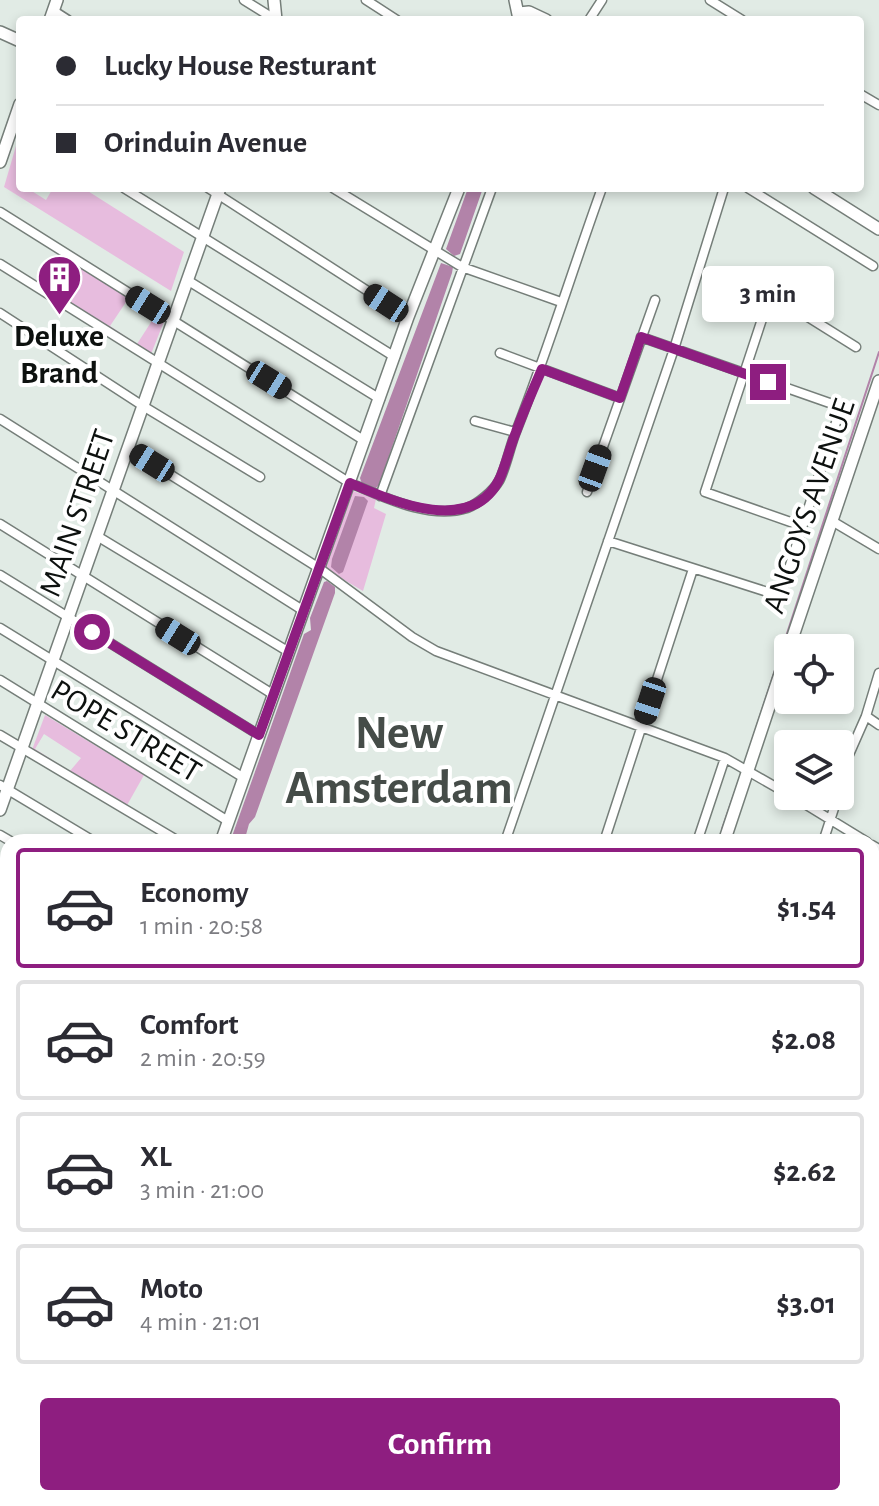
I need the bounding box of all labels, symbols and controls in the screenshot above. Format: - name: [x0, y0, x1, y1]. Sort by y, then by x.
- text: Lucky House Resturant: [104, 51, 376, 81]
- text: Orinduin Avenue: [104, 128, 307, 158]
- building icon: Deluxe Brand: [35, 253, 83, 316]
- callout: 3 min: [702, 266, 834, 322]
- car: [359, 280, 413, 326]
- text: 3 min: [740, 281, 796, 307]
- car: [121, 282, 175, 328]
- place label: Deluxe Brand: [14, 320, 104, 389]
- car: [242, 357, 296, 403]
- route end: [750, 364, 786, 400]
- street label: ANGOYS AVENUE: [757, 395, 861, 617]
- street label: MAIN STREET: [34, 425, 121, 600]
- car: [125, 440, 179, 486]
- car: [576, 441, 614, 495]
- car: [151, 613, 205, 659]
- route start: [74, 614, 110, 650]
- map controls: [774, 634, 854, 810]
- button: locate: [774, 634, 854, 714]
- street label: POPE STREET: [45, 674, 207, 788]
- car: [631, 674, 669, 728]
- district label: New Amsterdam: [285, 710, 513, 813]
- button: layers: [774, 730, 854, 810]
- icon: car: [44, 872, 116, 944]
- text: Economy: [140, 878, 249, 908]
- text: $1.54: [777, 893, 836, 923]
- text: 1 min · 20:58: [140, 913, 263, 939]
- icon: car: [44, 1004, 116, 1076]
- text: Comfort: [140, 1010, 239, 1040]
- text: $2.08: [771, 1025, 836, 1055]
- text: 2 min · 20:59: [140, 1045, 266, 1071]
- icon: car: [44, 1136, 116, 1208]
- text: XL: [140, 1142, 172, 1172]
- text: $2.62: [773, 1157, 836, 1187]
- text: 3 min · 21:00: [140, 1177, 264, 1203]
- icon: car: [44, 1268, 116, 1340]
- text: Moto: [140, 1274, 203, 1304]
- text: $3.01: [776, 1289, 836, 1319]
- text: 4 min · 21:01: [140, 1309, 261, 1335]
- button: Confirm: [40, 1398, 840, 1490]

